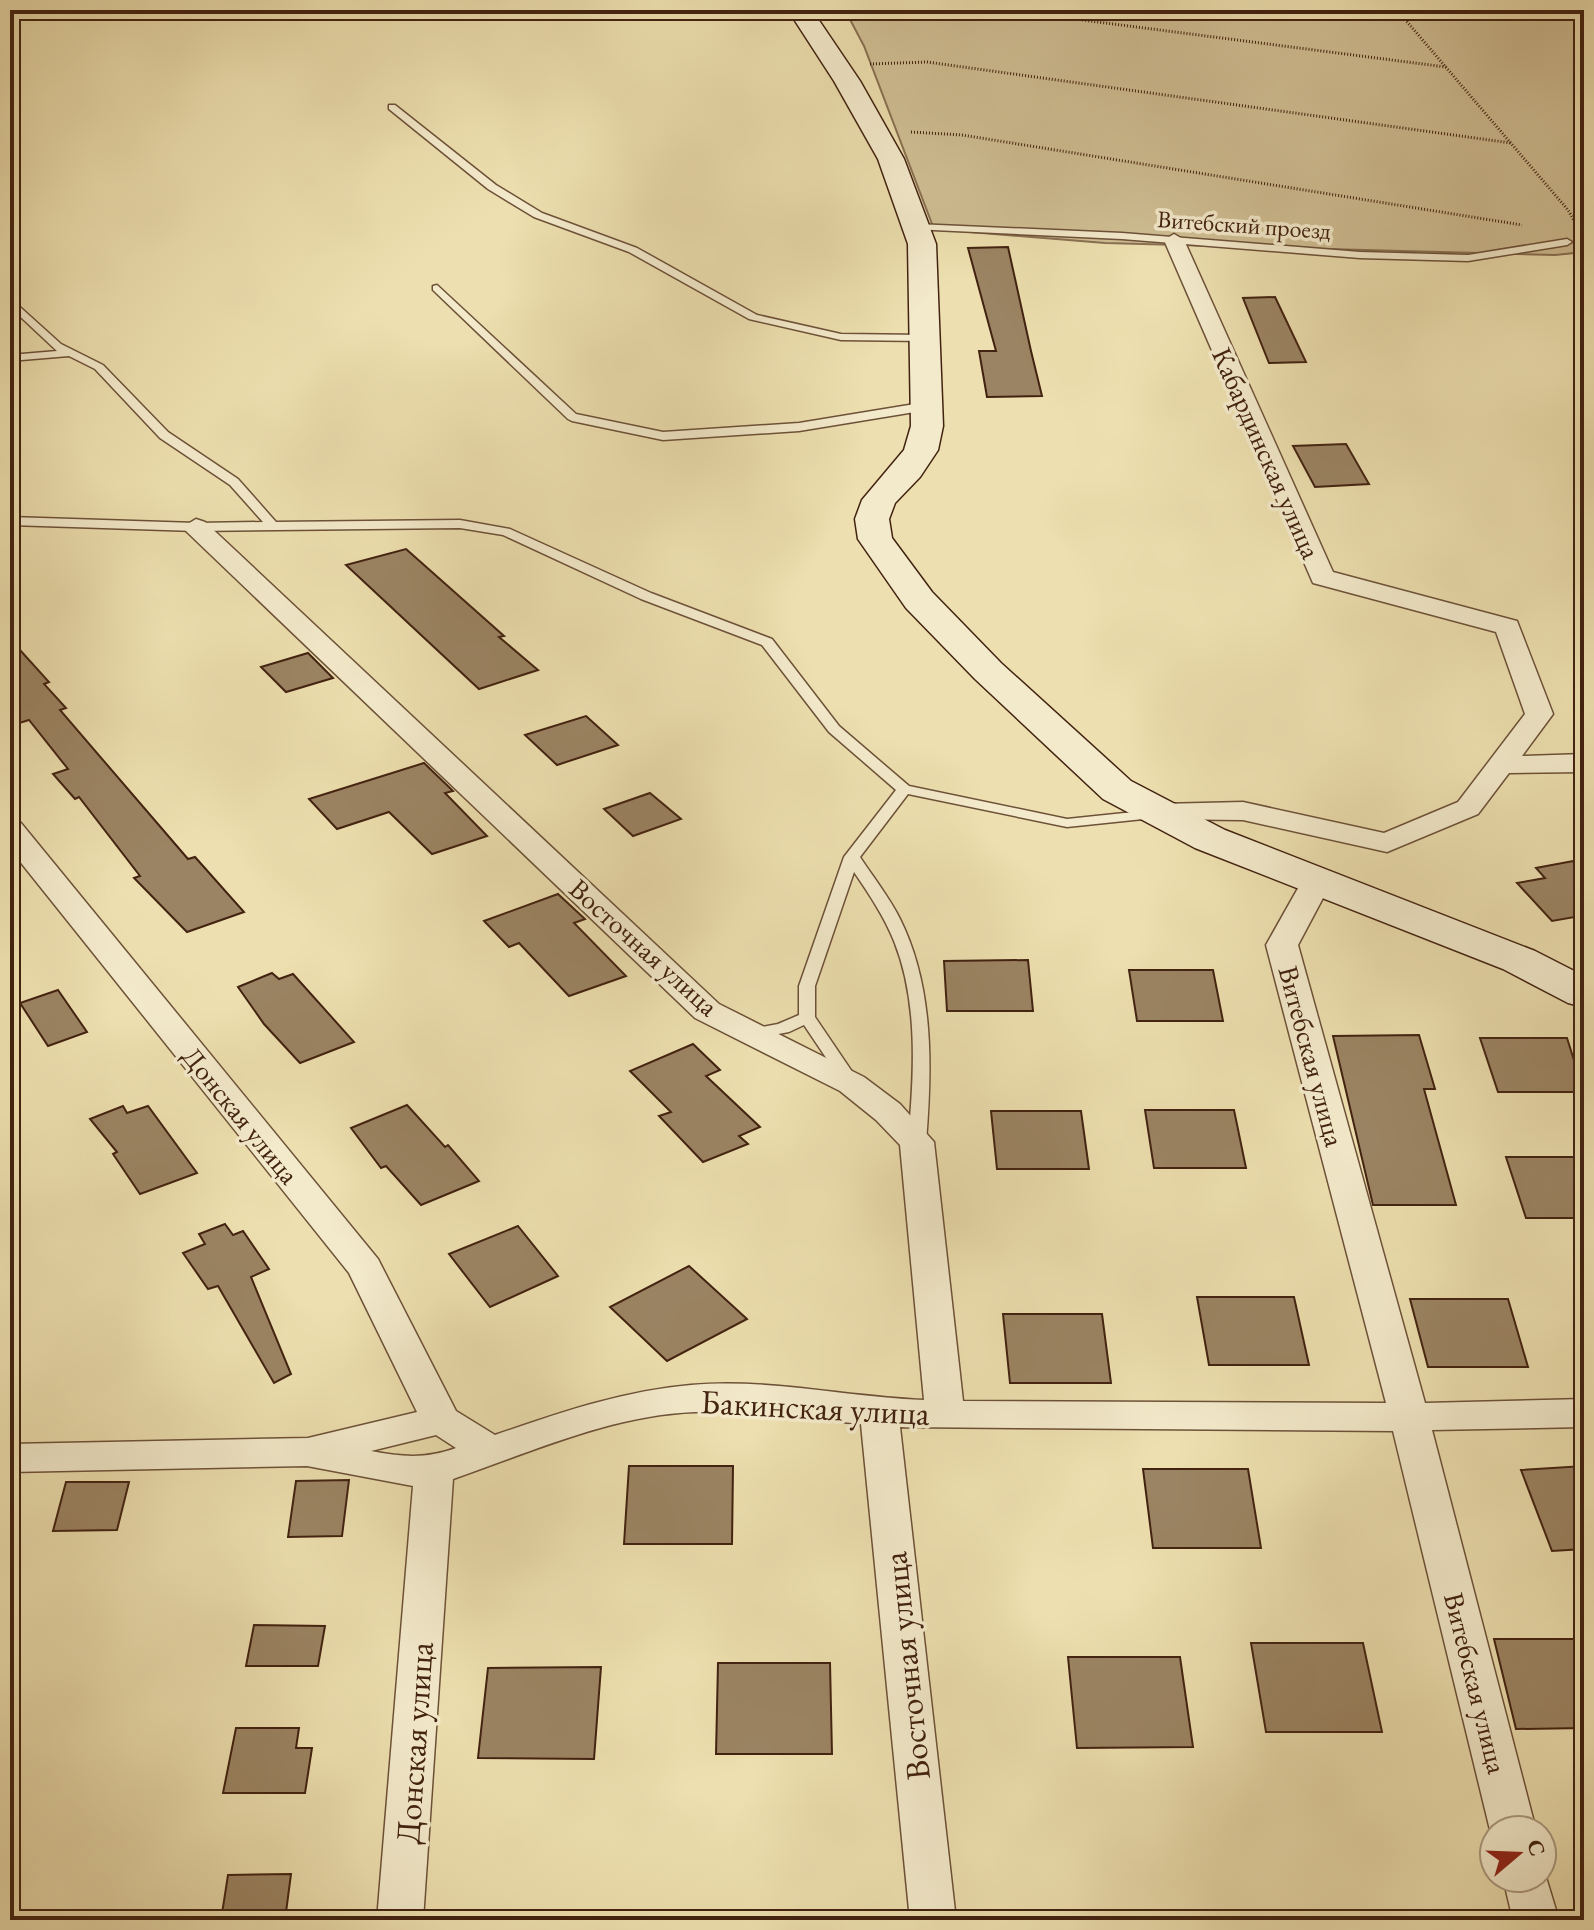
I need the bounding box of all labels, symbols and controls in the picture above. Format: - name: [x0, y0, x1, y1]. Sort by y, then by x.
- street label: Витебский проезд: [1156, 203, 1332, 246]
- street label: Кабардинская улица: [1204, 342, 1330, 565]
- street label: Восточная улица: [562, 870, 727, 1024]
- street label: Витебская улица: [1271, 962, 1354, 1151]
- street label: Донская улица: [175, 1039, 308, 1192]
- street label: Бакинская улица: [699, 1379, 931, 1435]
- street label: Восточная улица: [872, 1549, 940, 1782]
- street label: Витебская улица: [1436, 1589, 1516, 1778]
- street label: Донская улица: [385, 1640, 443, 1846]
- north arrow: [1478, 1814, 1558, 1894]
- text: С: [1520, 1836, 1553, 1860]

